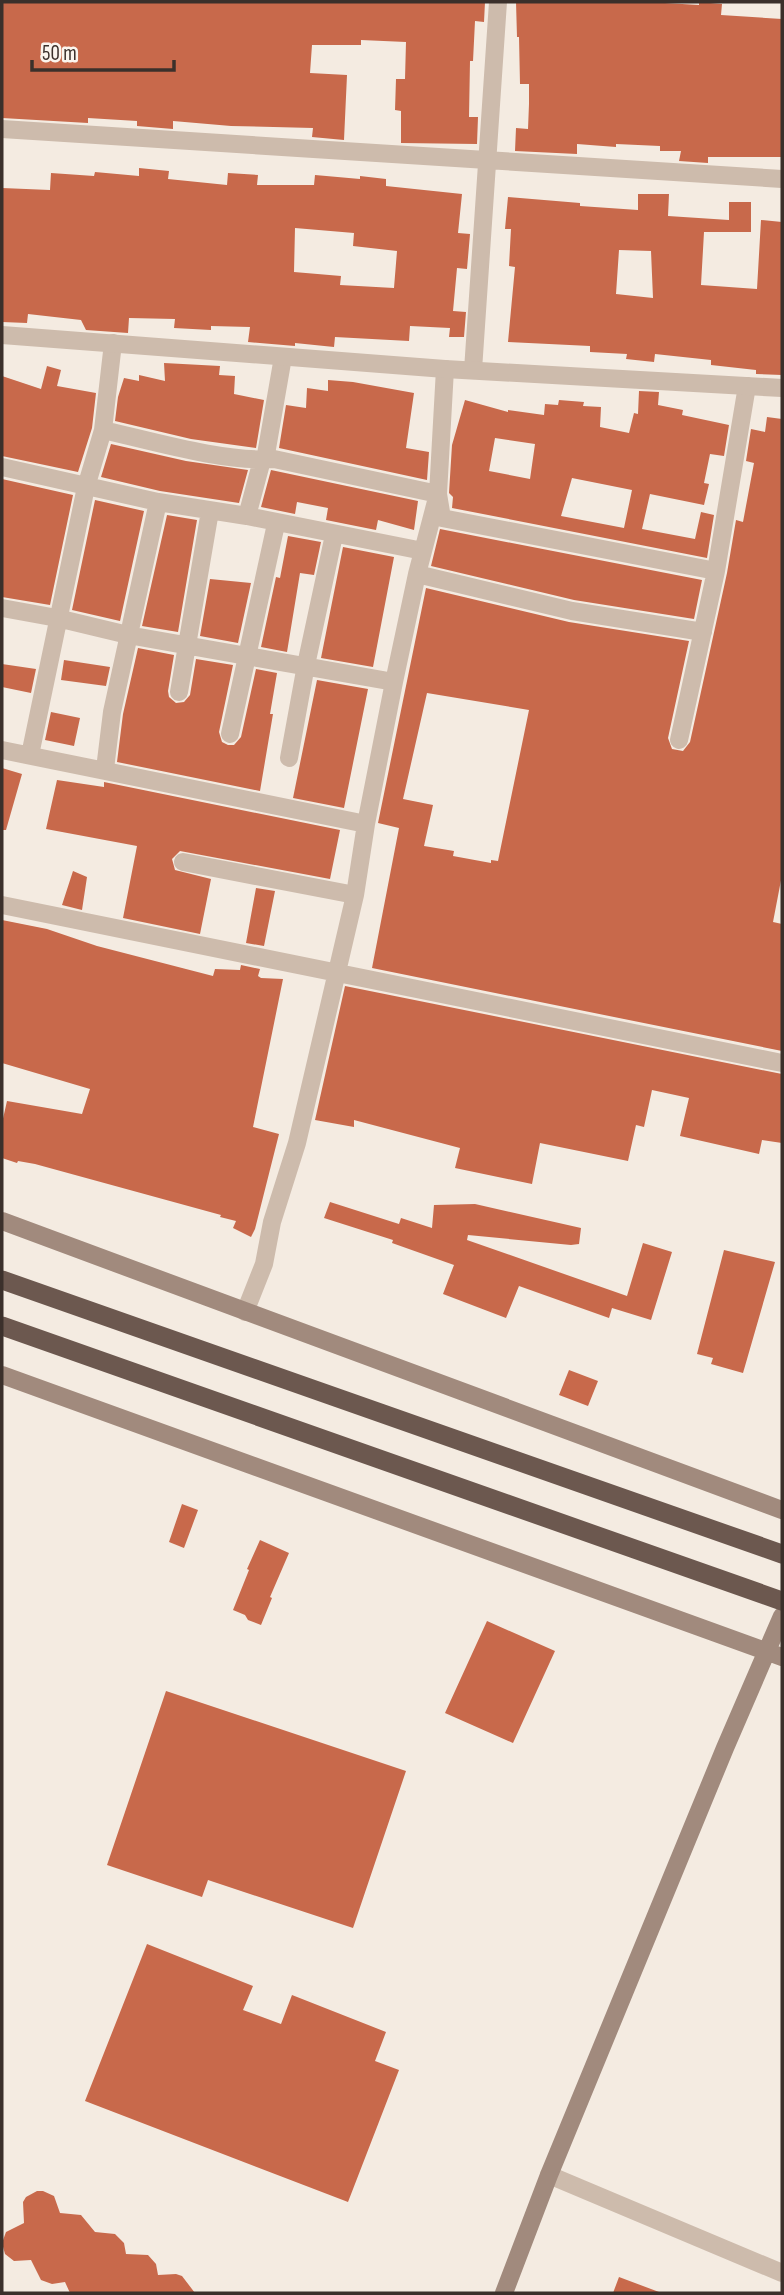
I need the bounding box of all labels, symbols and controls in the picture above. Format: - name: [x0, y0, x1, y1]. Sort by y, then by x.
- scale bar: [32, 28, 173, 72]
- text: 50 m: [42, 41, 77, 66]

